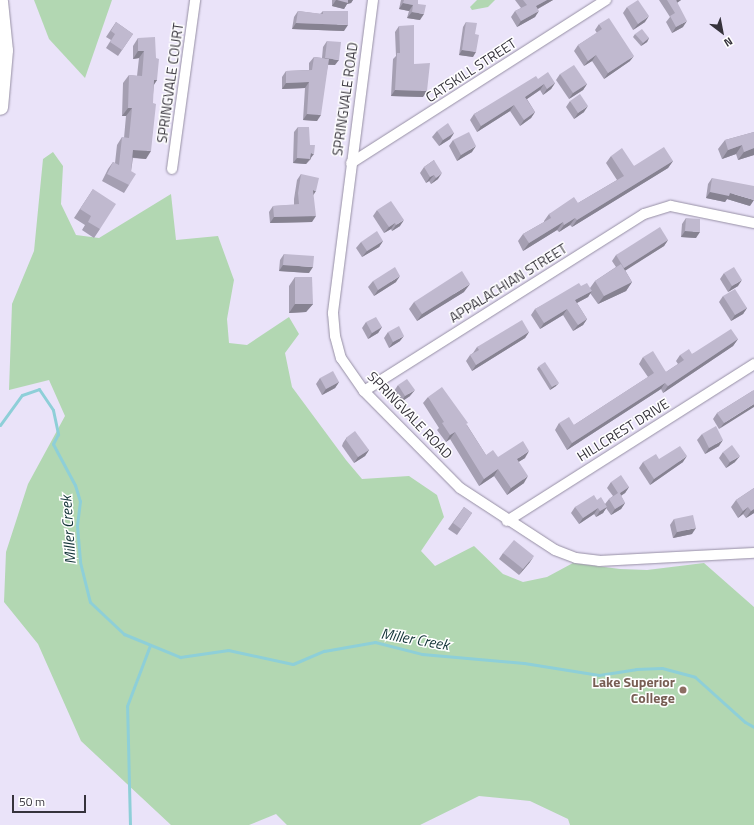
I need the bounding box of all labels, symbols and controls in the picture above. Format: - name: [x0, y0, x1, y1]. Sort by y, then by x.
- north arrow: [702, 12, 742, 52]
- street label: SPRINGVALE COURT: [153, 22, 187, 144]
- text: N: [721, 33, 736, 51]
- street label: CATSKILL STREET: [423, 34, 519, 106]
- street label: SPRINGVALE ROAD: [329, 41, 361, 157]
- street label: APPALACHIAN STREET: [446, 240, 570, 326]
- street label: SPRINGVALE ROAD: [364, 368, 456, 462]
- street label: HILLCREST DRIVE: [574, 395, 672, 465]
- water label: Miller Creek: [57, 495, 79, 565]
- water label: Miller Creek: [380, 624, 450, 654]
- place label: Lake Superior College: [592, 674, 675, 706]
- marker: Lake Superior College: [678, 685, 688, 695]
- scale bar: [14, 787, 88, 813]
- text: 50 m: [19, 792, 45, 811]

